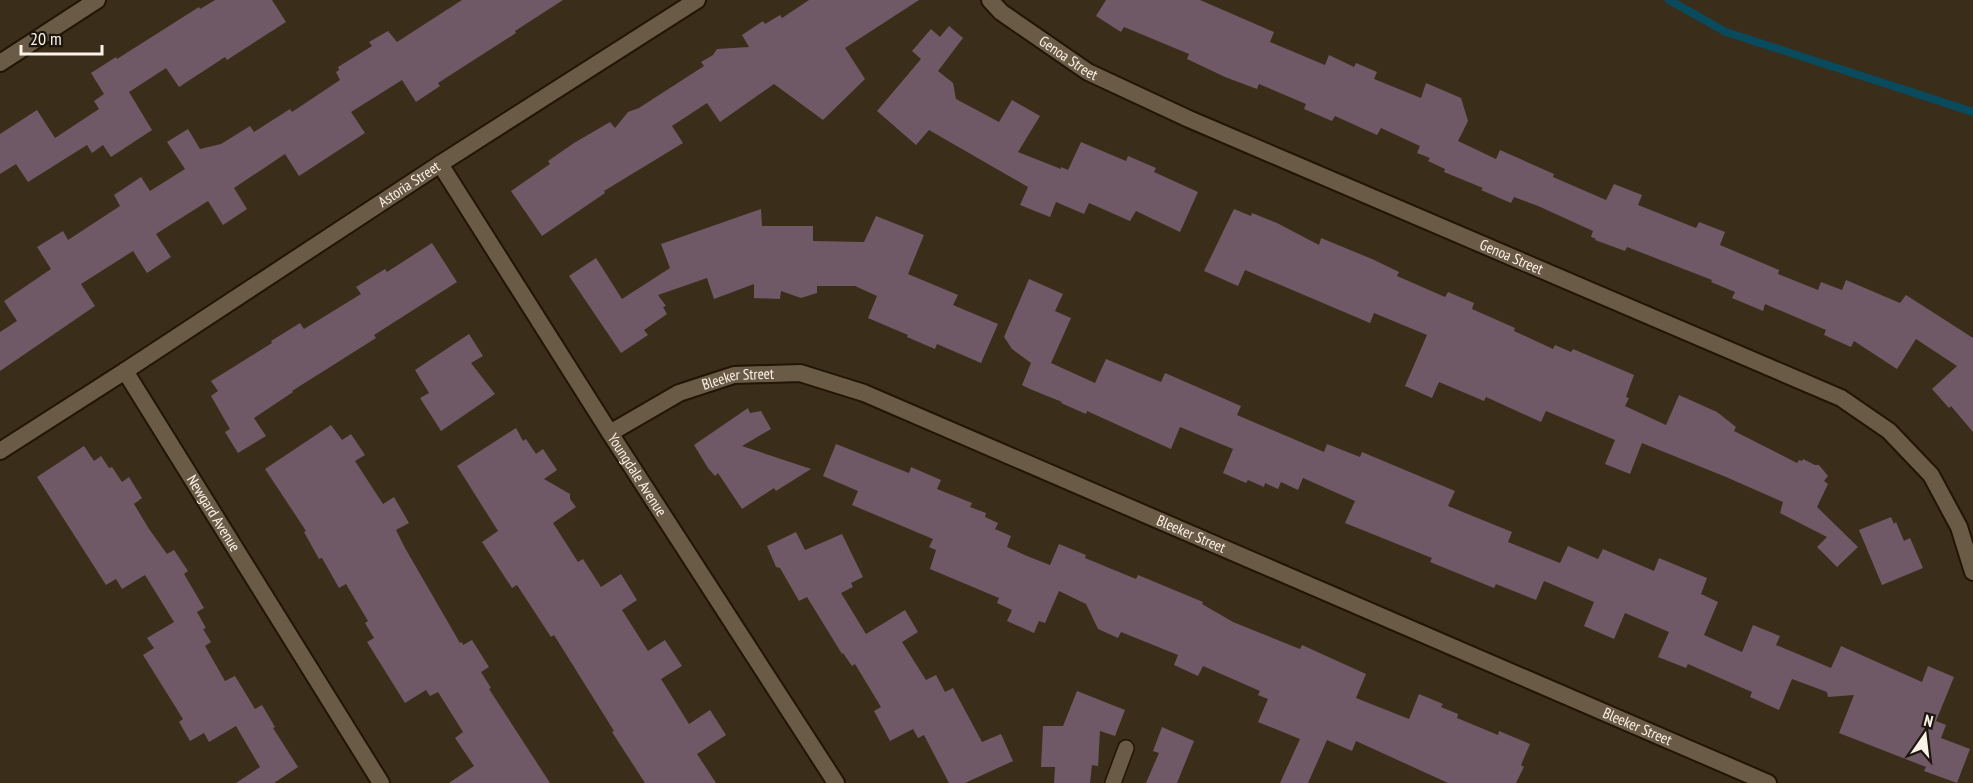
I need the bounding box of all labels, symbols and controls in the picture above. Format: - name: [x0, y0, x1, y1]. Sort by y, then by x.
- scale bar: [21, 18, 102, 56]
- text: 20 m: [30, 27, 62, 50]
- street label: Genoa Street: [1036, 31, 1101, 84]
- street label: Astoria Street: [374, 157, 443, 211]
- street label: Genoa Street: [1477, 235, 1546, 278]
- street label: Bleeker Street: [699, 364, 774, 394]
- street label: Youngdale Avenue: [604, 430, 671, 520]
- street label: Newgard Avenue: [183, 471, 245, 555]
- street label: Bleeker Street: [1154, 510, 1229, 557]
- street label: Bleeker Street: [1600, 703, 1675, 749]
- north arrow: [1895, 705, 1955, 765]
- text: N: [1922, 710, 1935, 731]

